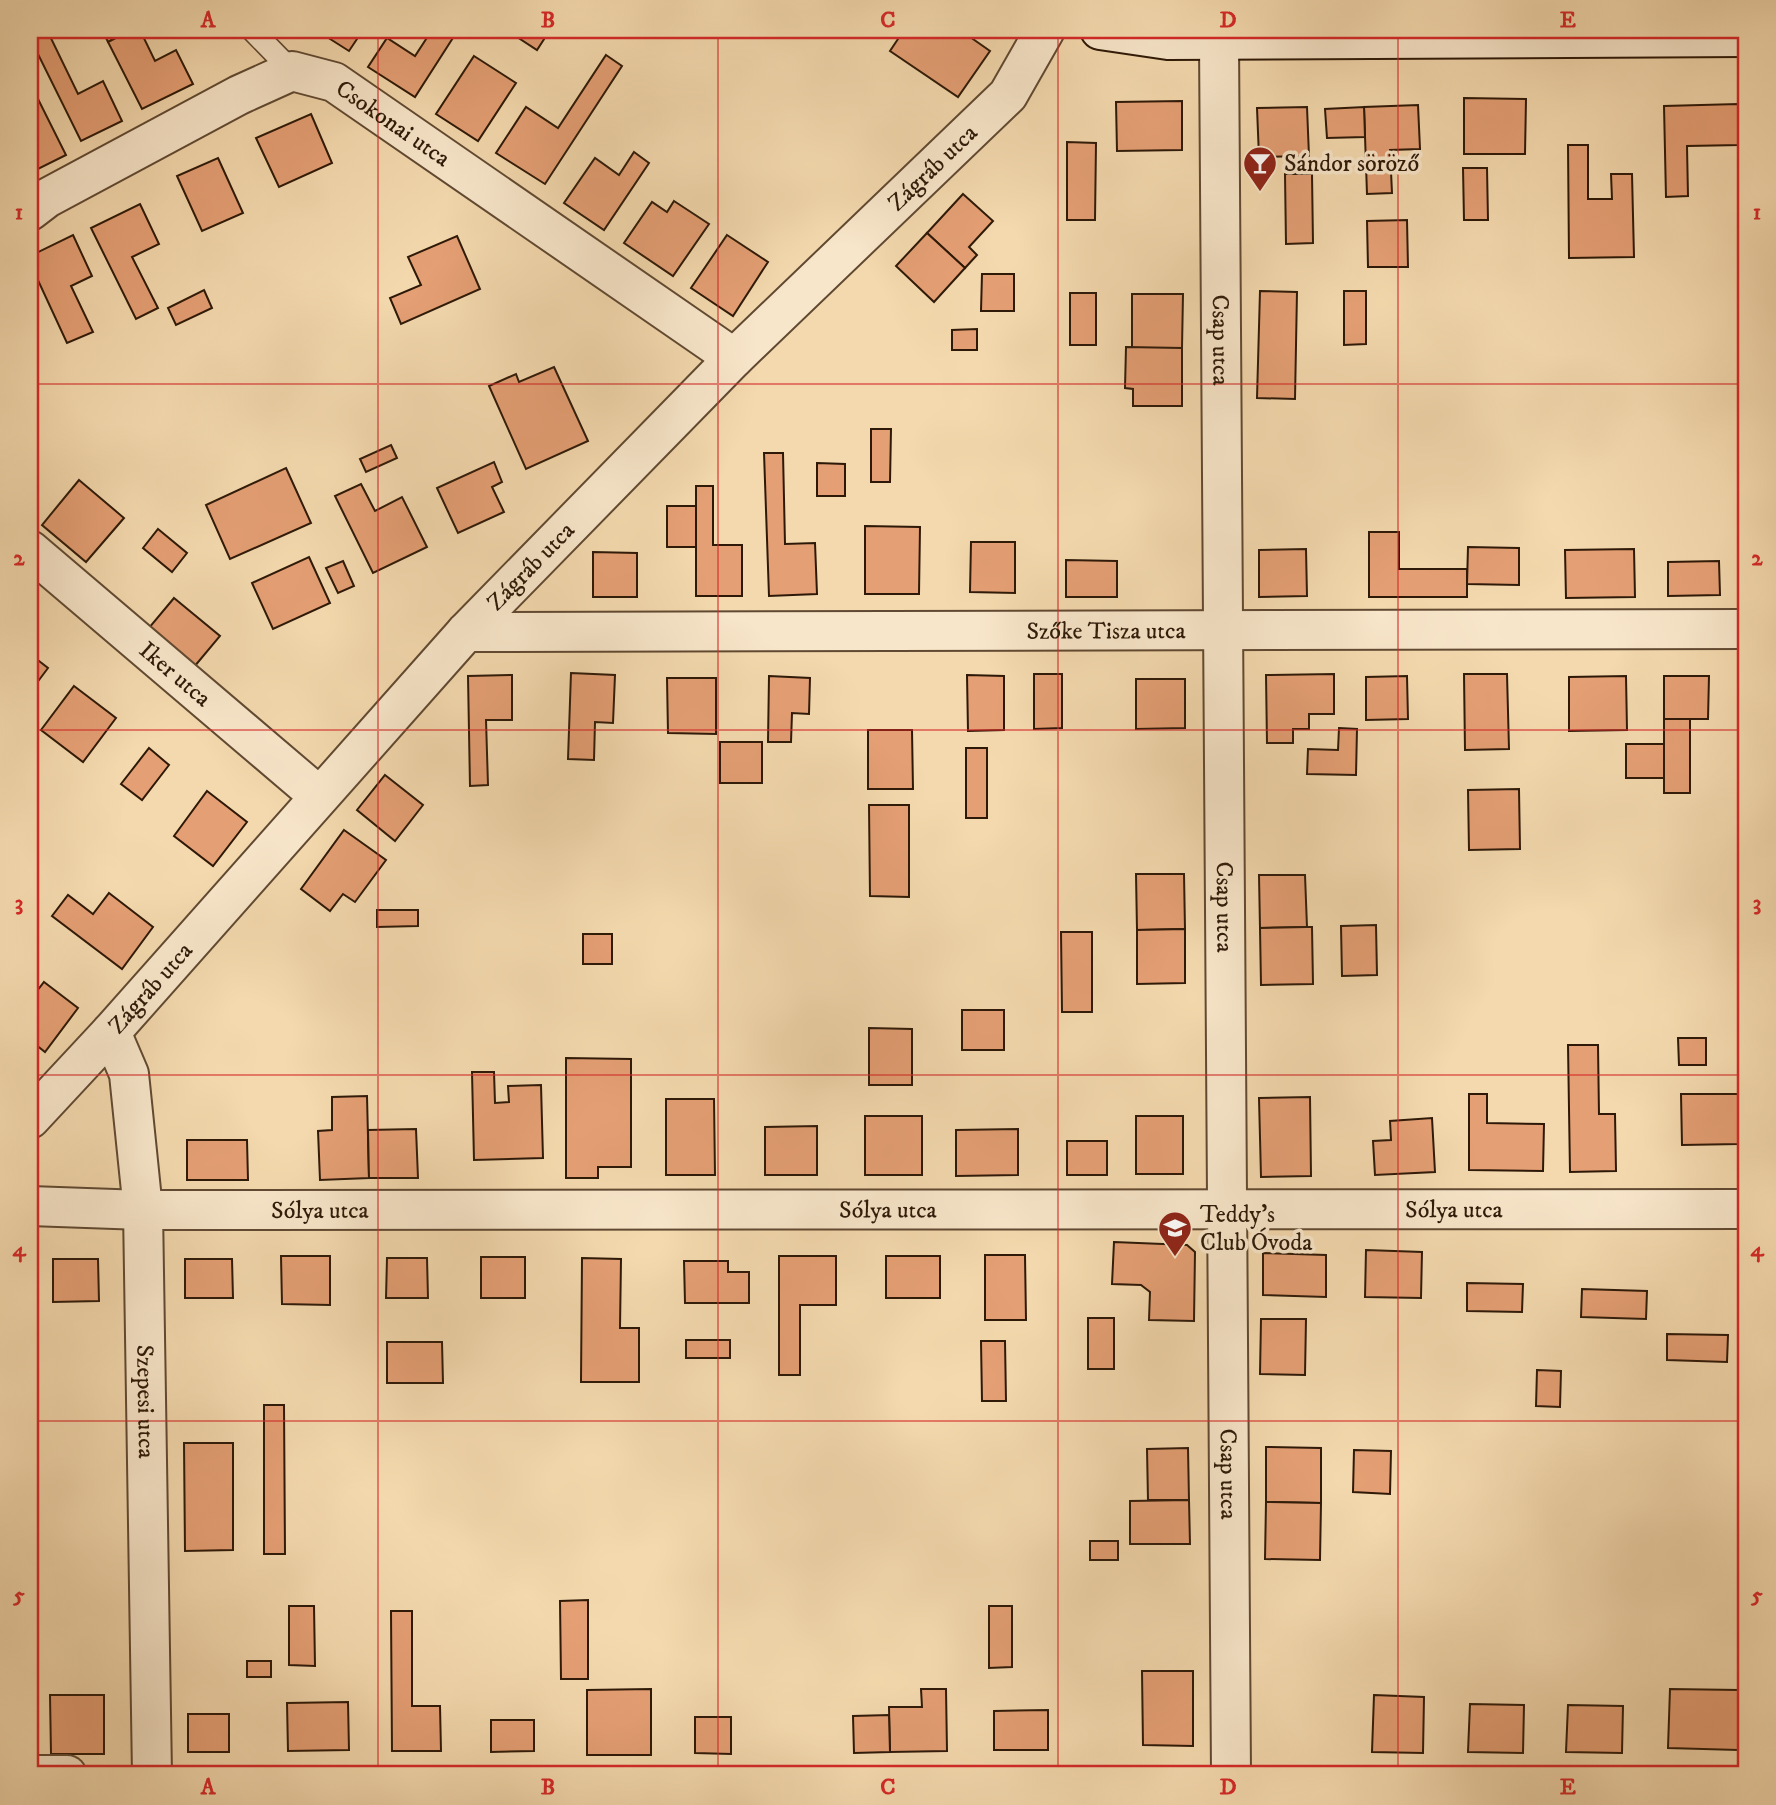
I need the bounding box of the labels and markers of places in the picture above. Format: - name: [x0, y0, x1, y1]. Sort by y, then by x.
- bar icon: Sándor söröző: [1241, 144, 1279, 193]
- place label: Sándor söröző: [1284, 149, 1420, 179]
- place label: Teddy's Club Óvoda: [1200, 1200, 1313, 1258]
- school or university icon: Teddy's Club Óvoda: [1156, 1209, 1194, 1258]

